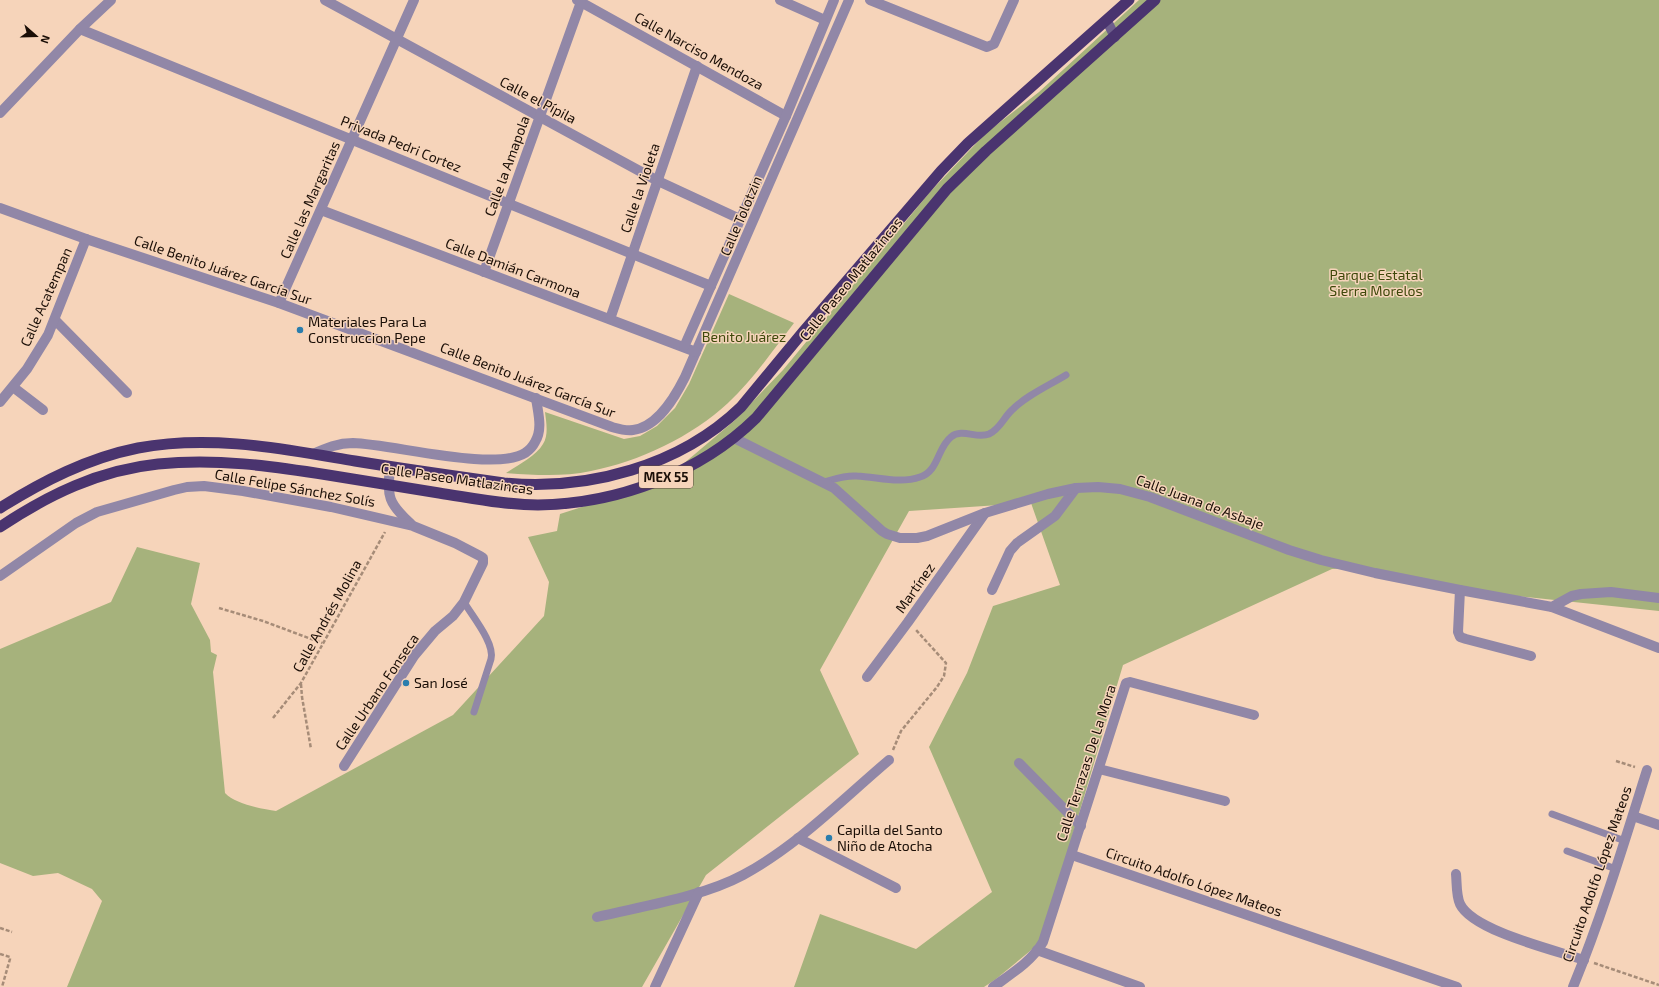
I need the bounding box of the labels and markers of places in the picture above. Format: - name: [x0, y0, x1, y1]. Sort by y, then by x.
- place label: Materiales Para La Construccion Pepe: [308, 313, 427, 346]
- marker: Materiales Para La Construccion Pepe: [295, 325, 305, 335]
- place label: San José: [414, 674, 468, 691]
- marker: San José: [401, 678, 411, 688]
- place label: Capilla del Santo Niño de Atocha: [837, 821, 943, 854]
- marker: Capilla del Santo Niño de Atocha: [824, 833, 834, 843]

